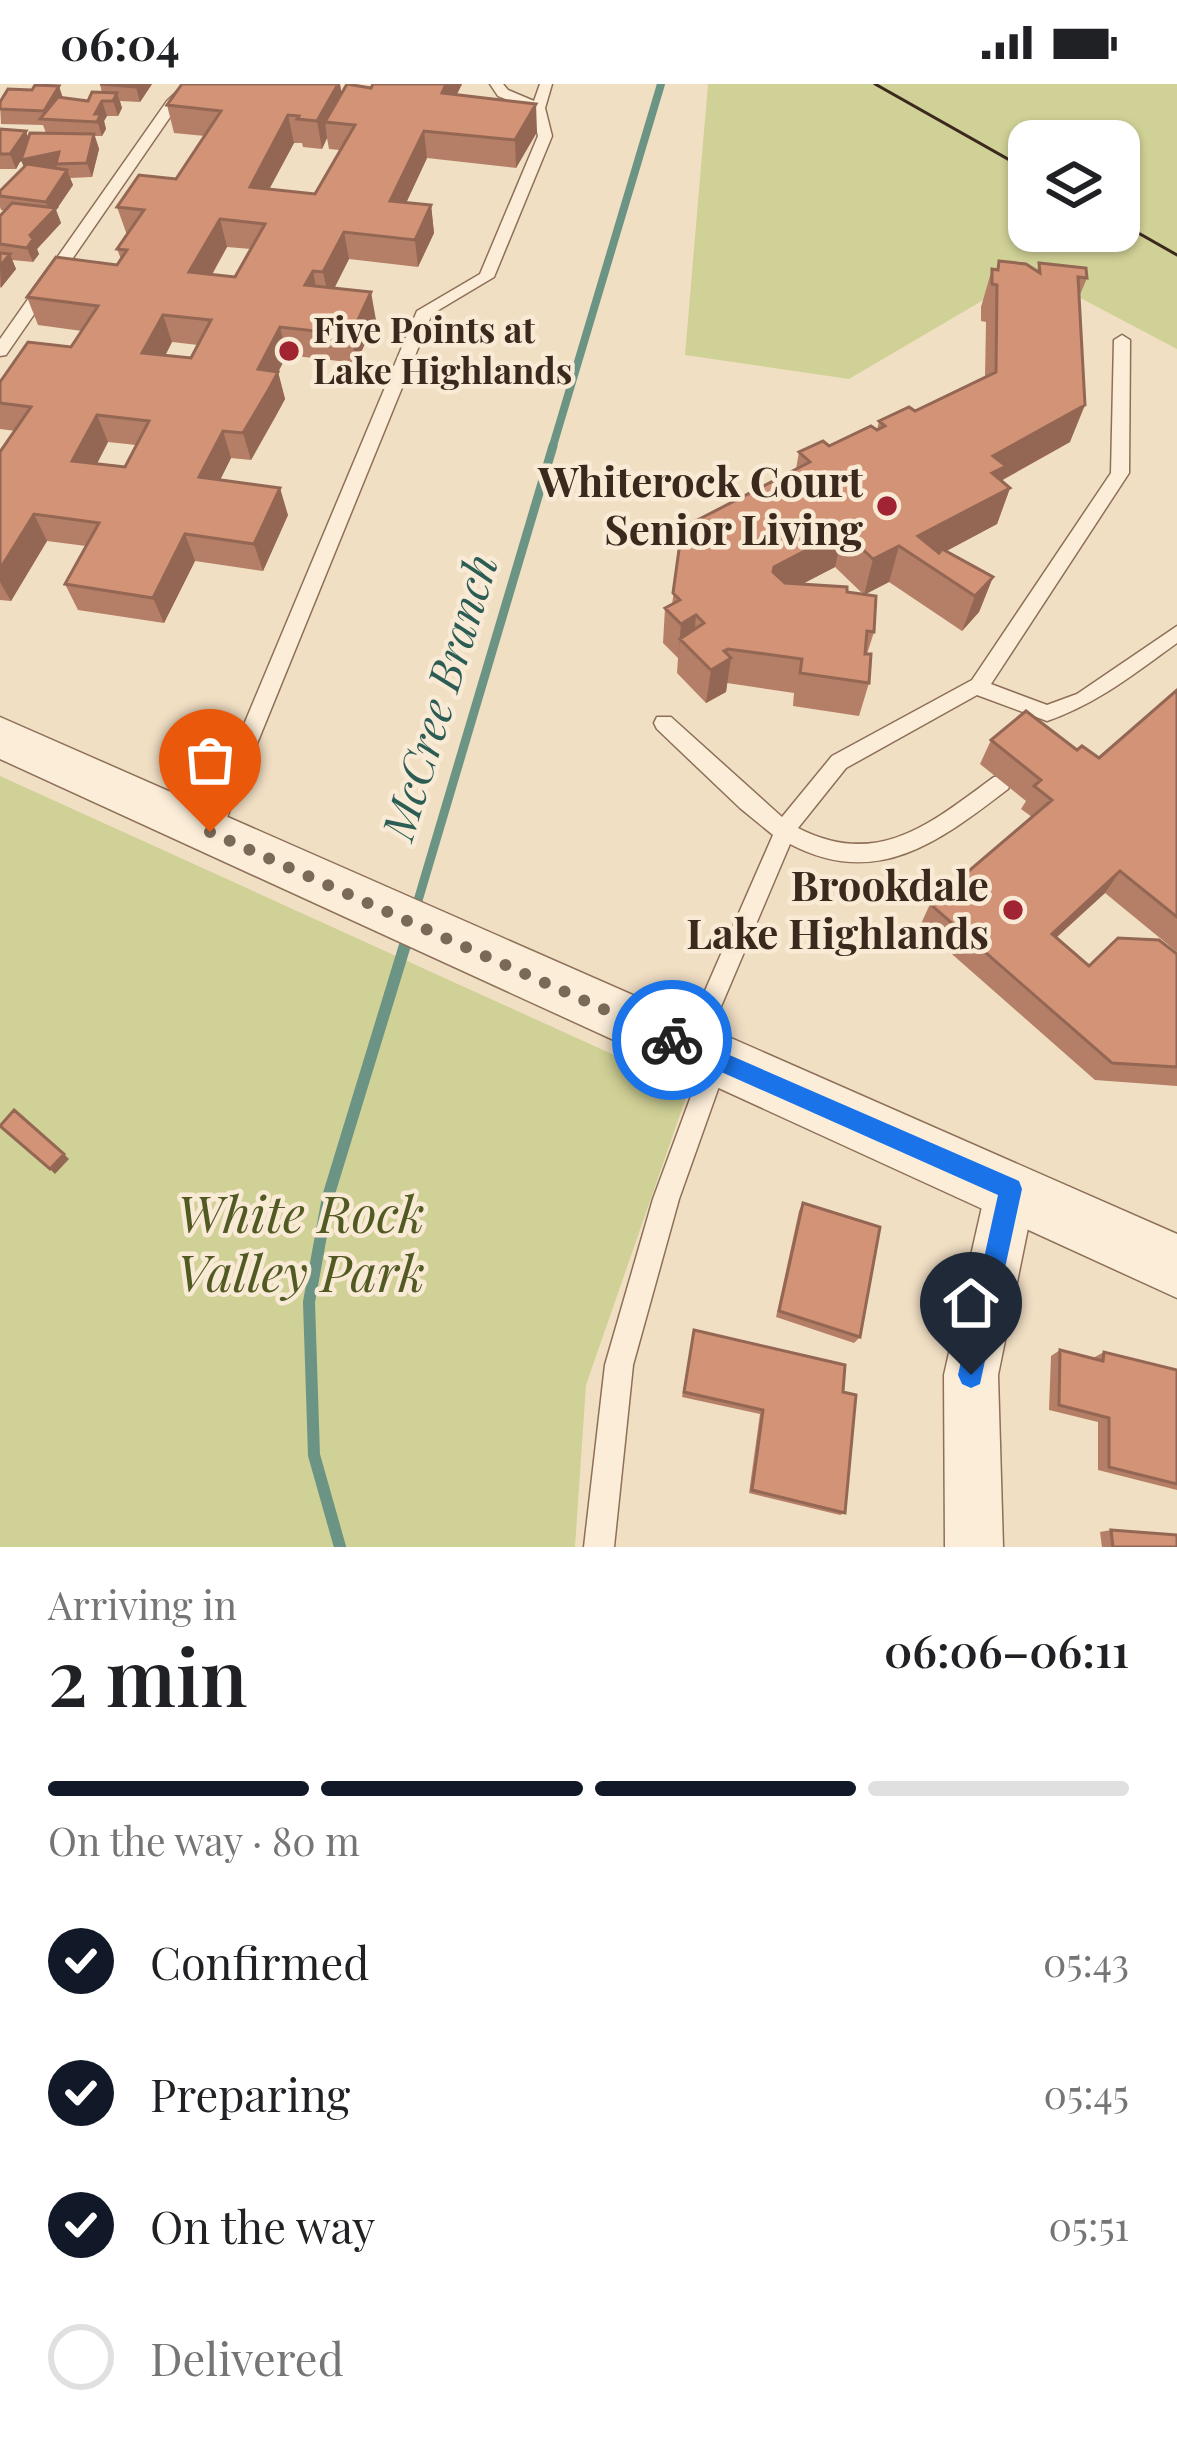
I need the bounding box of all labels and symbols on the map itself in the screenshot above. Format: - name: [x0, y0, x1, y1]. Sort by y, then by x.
- place label: Five Points at Lake Highlands: [313, 304, 572, 393]
- marker: Five Points at Lake Highlands: [276, 338, 302, 364]
- place label: Whiterock Court Senior Living: [537, 452, 864, 556]
- marker: Whiterock Court Senior Living: [874, 493, 900, 519]
- water label: McCree Branch: [365, 546, 509, 848]
- pin: [159, 709, 261, 832]
- place label: Brookdale Lake Highlands: [686, 856, 989, 960]
- marker: Brookdale Lake Highlands: [1000, 897, 1026, 923]
- courier: [612, 980, 732, 1100]
- park label: White Rock Valley Park: [177, 1178, 425, 1305]
- pin: [920, 1252, 1022, 1375]

